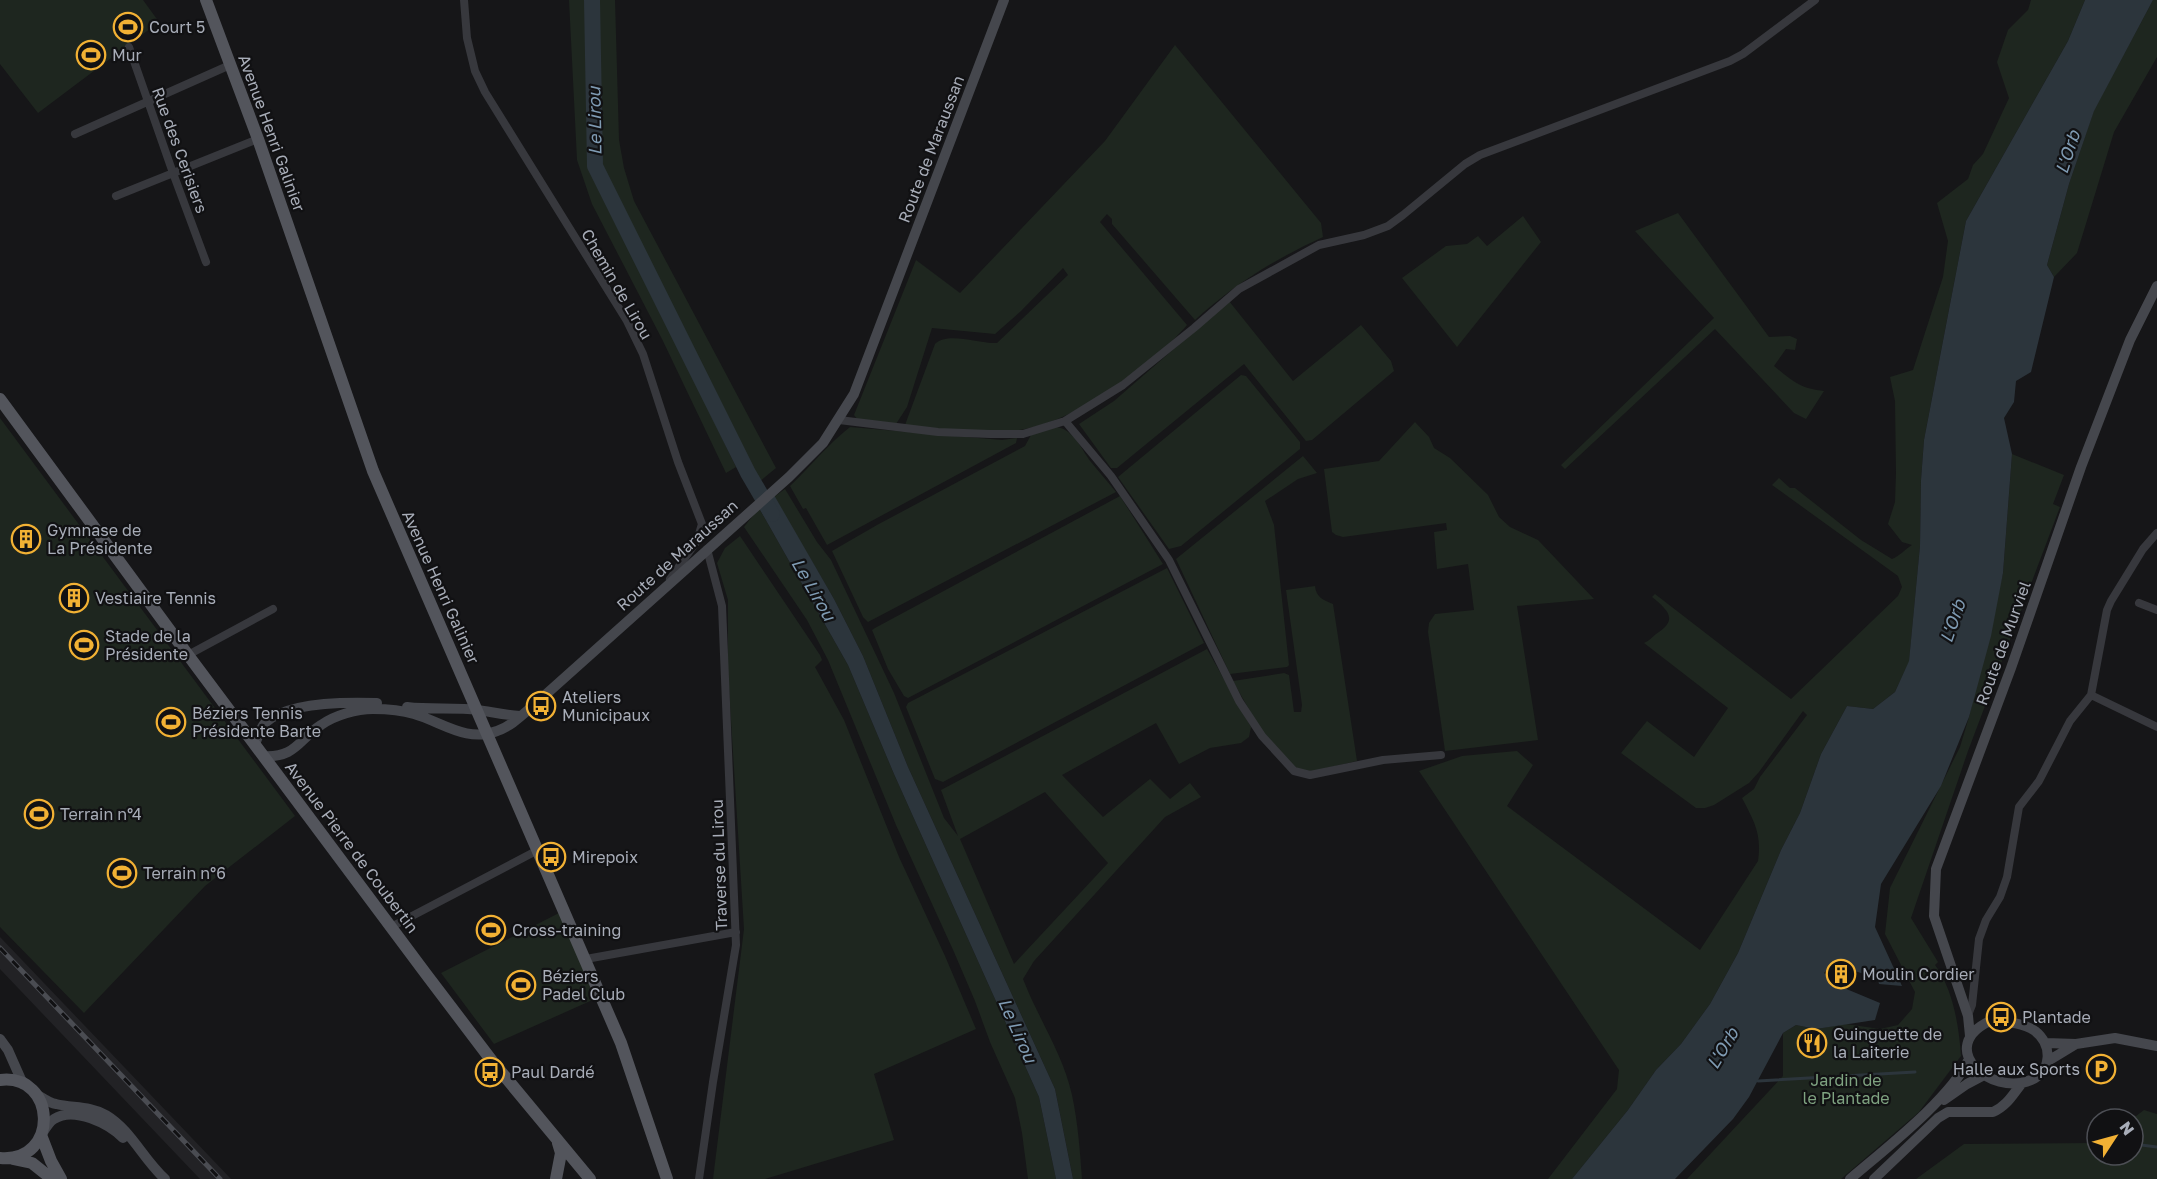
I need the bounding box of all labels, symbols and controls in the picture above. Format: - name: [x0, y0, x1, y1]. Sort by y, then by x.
- sports icon: Court 5: [112, 11, 144, 43]
- place label: Court 5: [149, 17, 205, 37]
- sports icon: Mur: [75, 39, 107, 71]
- place label: Mur: [112, 45, 142, 65]
- street label: Avenue Henri Galinier: [234, 52, 310, 214]
- street label: Route de Maraussan: [894, 72, 968, 226]
- street label: Rue des Cerisiers: [148, 84, 212, 216]
- water label: Le Lirou: [582, 85, 606, 156]
- water label: L'Orb: [2050, 126, 2085, 176]
- street label: Chemin de Lirou: [577, 225, 657, 343]
- street label: Route de Maraussan: [612, 495, 742, 615]
- street label: Avenue Henri Galinier: [398, 507, 484, 667]
- place label: Gymnase de La Présidente: [47, 520, 152, 558]
- building icon: Gymnase de La Présidente: [10, 523, 42, 555]
- water label: Le Lirou: [787, 554, 841, 625]
- street label: Route de Murviel: [1971, 578, 2035, 708]
- building icon: Vestiaire Tennis: [58, 582, 90, 614]
- place label: Vestiaire Tennis: [95, 588, 216, 608]
- water label: L'Orb: [1934, 595, 1970, 645]
- place label: Stade de la Présidente: [105, 626, 191, 664]
- sports icon: Stade de la Présidente: [68, 629, 100, 661]
- place label: Ateliers Municipaux: [562, 687, 650, 725]
- bus stop icon: Ateliers Municipaux: [525, 690, 557, 722]
- place label: Béziers Tennis Présidente Barte: [192, 703, 321, 741]
- sports icon: Béziers Tennis Présidente Barte: [155, 706, 187, 738]
- street label: Avenue Pierre de Coubertin: [281, 757, 423, 937]
- sports icon: Terrain n°4: [23, 798, 55, 830]
- street label: Traverse du Lirou: [707, 799, 731, 931]
- place label: Terrain n°4: [60, 804, 142, 824]
- bus stop icon: Mirepoix: [535, 841, 567, 873]
- place label: Mirepoix: [572, 847, 638, 867]
- sports icon: Terrain n°6: [106, 857, 138, 889]
- place label: Terrain n°6: [143, 863, 226, 883]
- sports icon: Cross-training: [475, 914, 507, 946]
- place label: Cross-training: [512, 920, 621, 940]
- building icon: Moulin Cordier: [1825, 958, 1857, 990]
- place label: Moulin Cordier: [1862, 964, 1975, 984]
- place label: Béziers Padel Club: [542, 966, 625, 1004]
- sports icon: Béziers Padel Club: [505, 969, 537, 1001]
- water label: Le Lirou: [994, 994, 1042, 1067]
- bus stop icon: Plantade: [1985, 1001, 2017, 1033]
- place label: Plantade: [2022, 1007, 2091, 1027]
- water label: L'Orb: [1701, 1022, 1744, 1072]
- place label: Guinguette de la Laiterie: [1833, 1024, 1942, 1062]
- restaurant icon: Guinguette de la Laiterie: [1796, 1027, 1828, 1059]
- parking icon: Halle aux Sports: [2085, 1053, 2117, 1085]
- bus stop icon: Paul Dardé: [474, 1056, 506, 1088]
- place label: Halle aux Sports: [1953, 1059, 2080, 1079]
- place label: Paul Dardé: [511, 1062, 595, 1082]
- park label: Jardin de le Plantade: [1802, 1070, 1890, 1108]
- north arrow: [2085, 1107, 2145, 1167]
- text: N: [2115, 1117, 2139, 1139]

